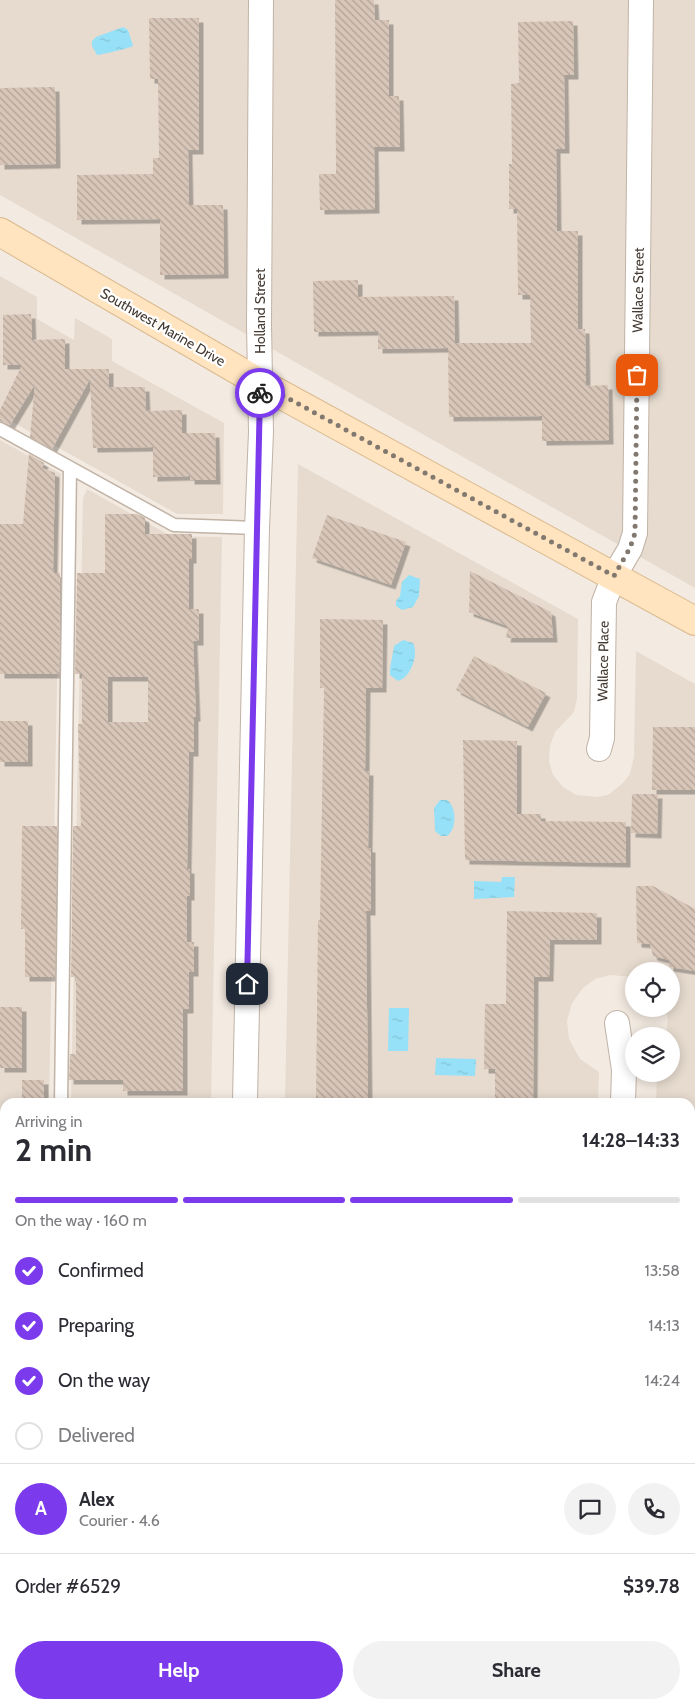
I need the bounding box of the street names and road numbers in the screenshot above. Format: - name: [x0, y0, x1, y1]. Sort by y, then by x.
- street label: Wallace Street: [628, 247, 648, 333]
- street label: Holland Street: [251, 268, 269, 354]
- street label: Southwest Marine Drive: [97, 284, 229, 370]
- street label: Wallace Place: [593, 620, 613, 702]

